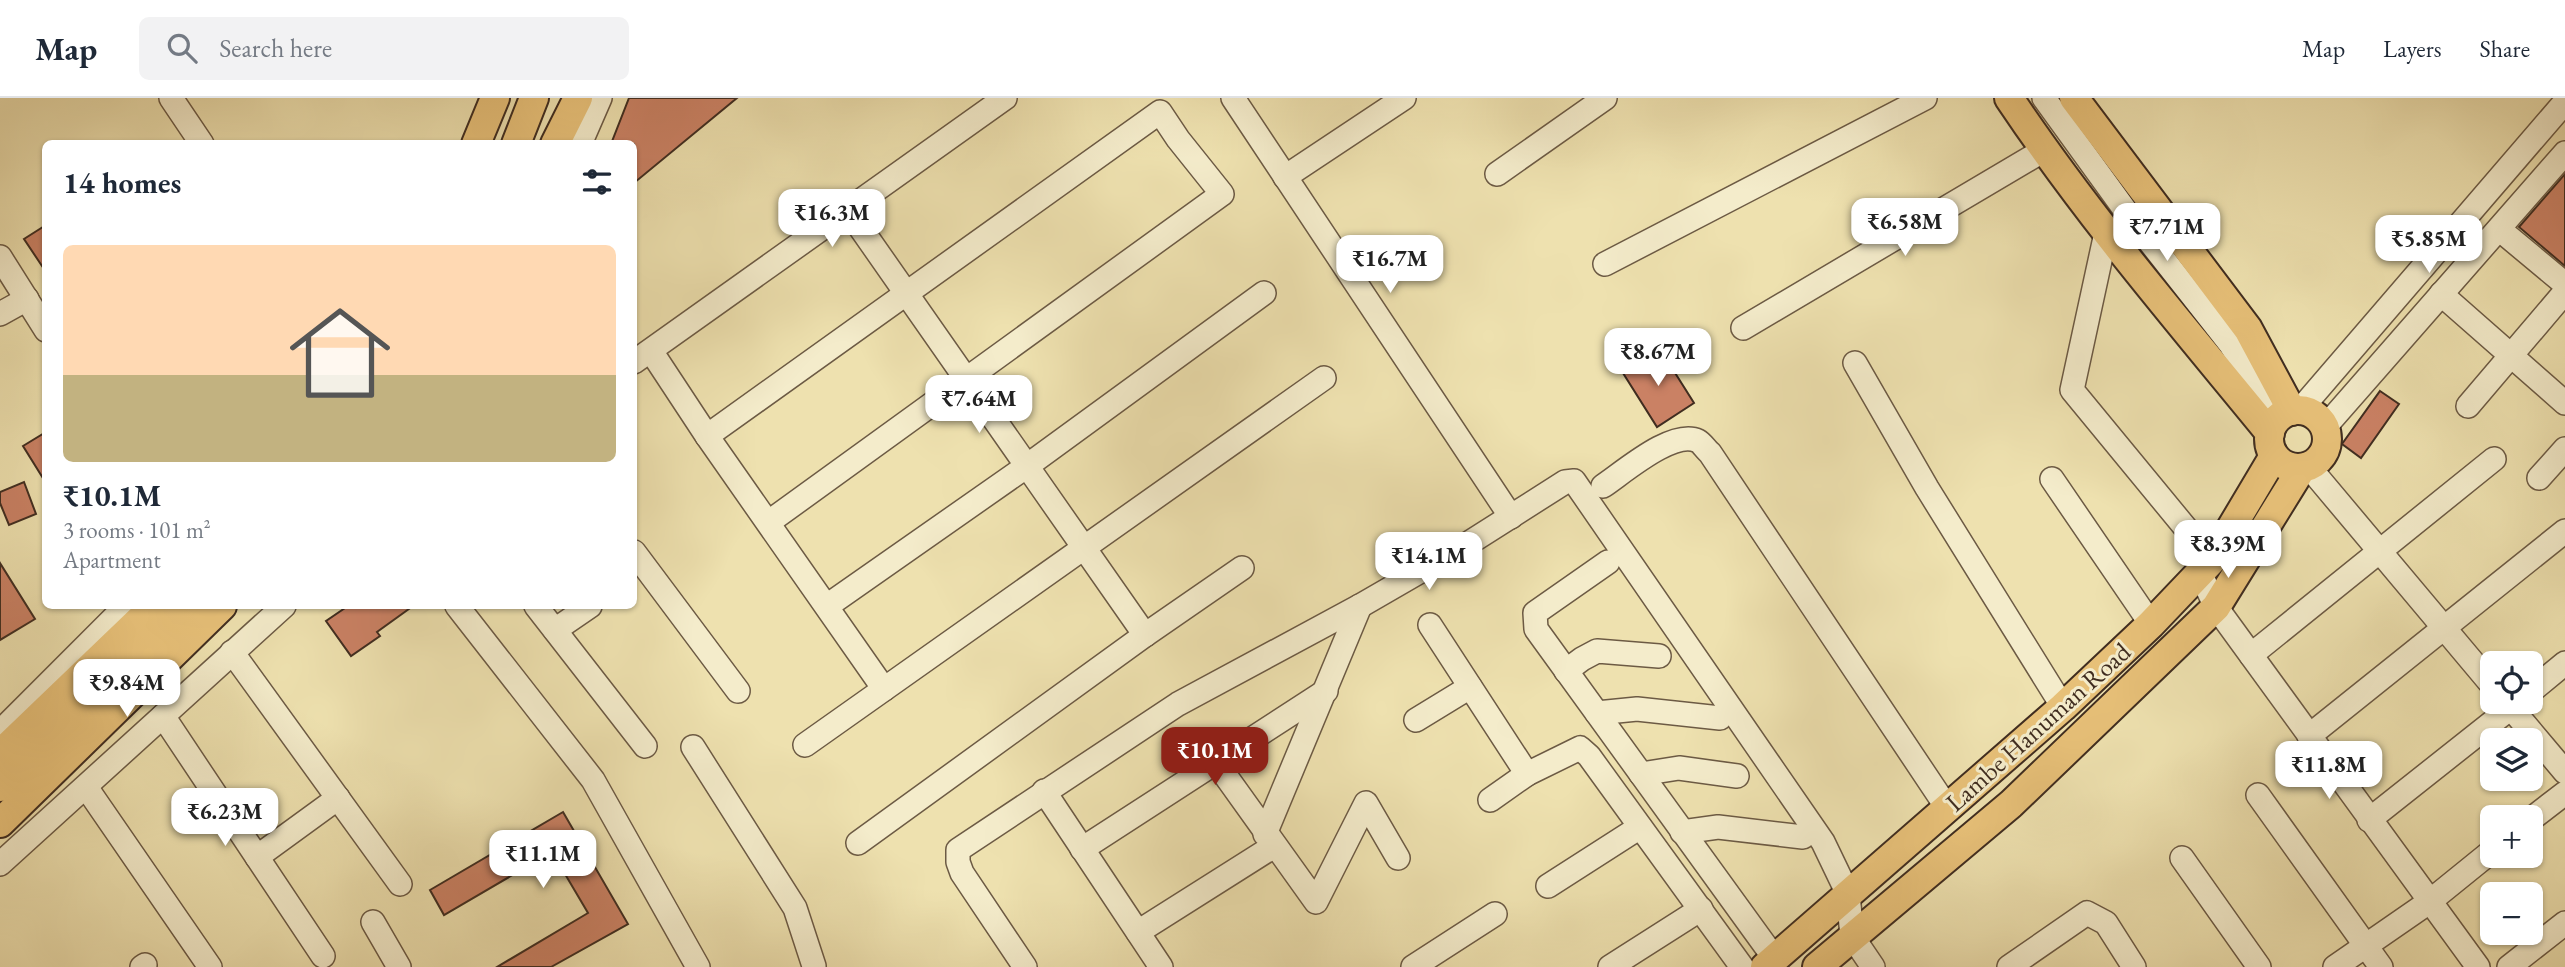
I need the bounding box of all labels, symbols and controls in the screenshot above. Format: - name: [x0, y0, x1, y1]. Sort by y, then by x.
- search box: [139, 17, 629, 80]
- text: Map: [35, 27, 97, 70]
- icon: search: [163, 29, 201, 67]
- text: Search here: [219, 31, 332, 65]
- text: Map: [2302, 33, 2345, 64]
- text: Layers: [2383, 33, 2442, 64]
- text: Share: [2480, 33, 2530, 64]
- text: 14 homes: [63, 163, 181, 202]
- icon: filters: [578, 163, 616, 201]
- pin: ₹16.3M: [775, 190, 889, 249]
- text: ₹16.3M: [794, 197, 870, 227]
- pin: ₹6.58M: [1848, 198, 1962, 258]
- pin: ₹7.71M: [2110, 204, 2224, 263]
- text: ₹6.58M: [1867, 206, 1943, 236]
- text: ₹7.71M: [2129, 211, 2205, 241]
- pin: ₹5.85M: [2372, 216, 2486, 275]
- text: ₹5.85M: [2391, 223, 2467, 253]
- pin: ₹16.7M: [1333, 236, 1447, 295]
- text: ₹16.7M: [1352, 243, 1428, 273]
- icon: home: [277, 290, 403, 416]
- pin: ₹8.67M: [1601, 328, 1715, 388]
- text: ₹8.67M: [1620, 336, 1696, 366]
- pin: ₹7.64M: [922, 376, 1036, 435]
- text: ₹7.64M: [941, 383, 1017, 413]
- text: ₹10.1M: [63, 476, 161, 515]
- text: 3 rooms · 101 m²: [63, 515, 211, 545]
- pin: ₹8.39M: [2171, 520, 2285, 580]
- text: ₹8.39M: [2190, 528, 2266, 558]
- pin: ₹14.1M: [1372, 532, 1486, 592]
- text: ₹14.1M: [1391, 540, 1467, 570]
- text: Apartment: [63, 545, 161, 575]
- street label: Lambe Hanuman Road: [1938, 634, 2138, 819]
- map controls: [2480, 651, 2543, 945]
- button: locate: [2480, 651, 2543, 714]
- pin: ₹9.84M: [70, 660, 184, 719]
- text: ₹9.84M: [89, 667, 165, 697]
- pin: ₹10.1M: [1158, 728, 1272, 787]
- button: layers: [2480, 728, 2543, 791]
- text: ₹10.1M: [1177, 735, 1253, 765]
- pin: ₹11.8M: [2272, 742, 2386, 801]
- text: ₹11.8M: [2291, 749, 2367, 779]
- pin: ₹6.23M: [168, 788, 282, 848]
- text: ₹6.23M: [187, 796, 263, 826]
- button: +: [2480, 805, 2543, 868]
- pin: ₹11.1M: [486, 830, 600, 890]
- text: ₹11.1M: [505, 838, 581, 868]
- button: −: [2480, 882, 2543, 945]

